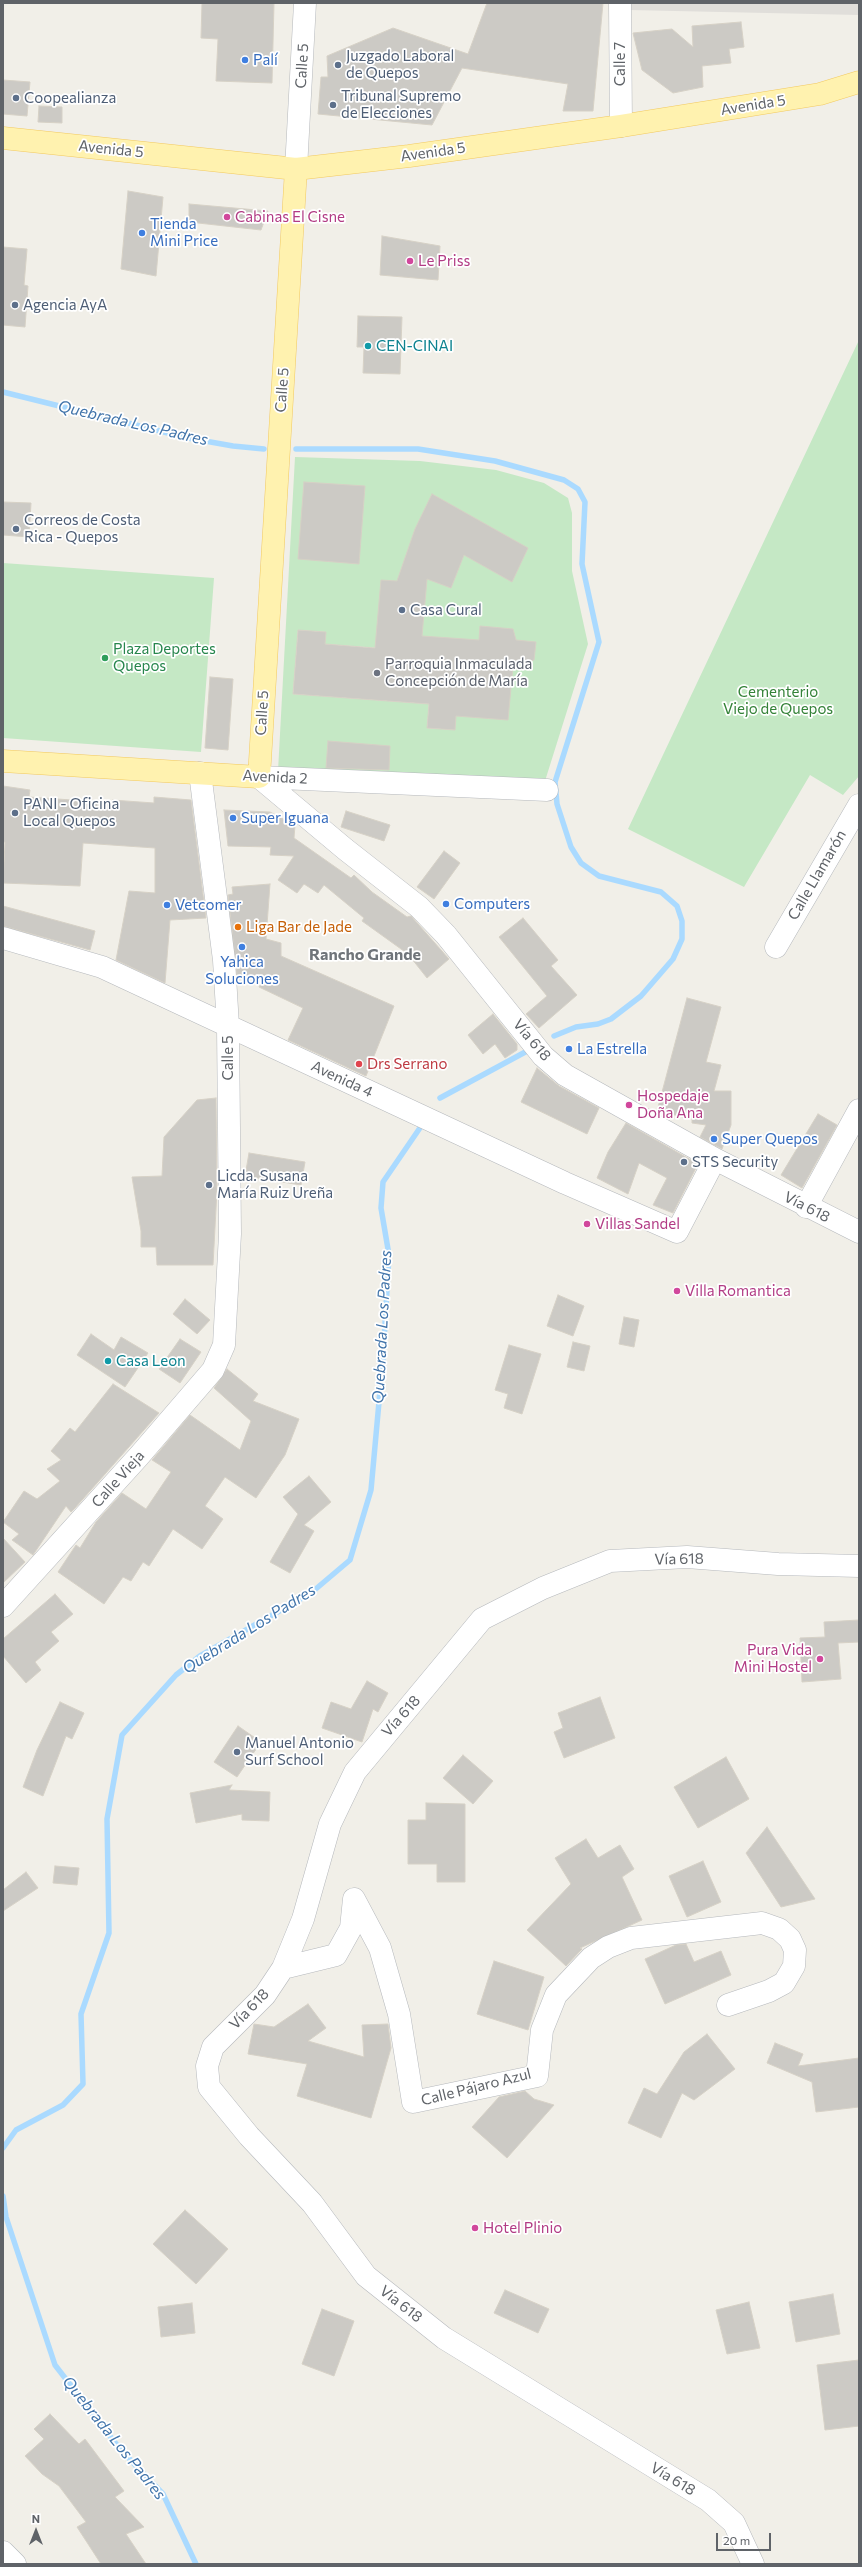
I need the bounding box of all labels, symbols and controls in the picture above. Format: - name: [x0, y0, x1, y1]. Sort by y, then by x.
- street label: Calle 7: [611, 42, 629, 86]
- street label: Calle 5: [292, 43, 312, 89]
- place label: Juzgado Laboral de Quepos: [346, 47, 454, 82]
- place label: Palí: [253, 51, 278, 69]
- marker: Palí: [240, 55, 250, 65]
- marker: Juzgado Laboral de Quepos: [333, 60, 343, 70]
- place label: Tribunal Supremo de Elecciones: [341, 87, 461, 122]
- place label: Coopealianza: [24, 89, 116, 107]
- street label: Avenida 5: [719, 91, 787, 119]
- marker: Coopealianza: [11, 93, 21, 103]
- marker: Tribunal Supremo de Elecciones: [328, 100, 338, 110]
- street label: Avenida 5: [77, 137, 145, 161]
- street label: Avenida 5: [399, 139, 467, 165]
- place label: Cabinas El Cisne: [235, 208, 345, 226]
- marker: Cabinas El Cisne: [222, 212, 232, 222]
- place label: Tienda Mini Price: [150, 215, 218, 250]
- marker: Tienda Mini Price: [137, 228, 147, 238]
- place label: Le Priss: [418, 252, 470, 270]
- marker: Le Priss: [405, 256, 415, 266]
- place label: Agencia AyA: [23, 296, 107, 314]
- marker: Agencia AyA: [10, 300, 20, 310]
- place label: CEN-CINAI: [376, 337, 453, 355]
- marker: CEN-CINAI: [363, 341, 373, 351]
- street label: Calle 5: [271, 367, 293, 413]
- water label: Quebrada Los Padres: [56, 396, 210, 450]
- place label: Correos de Costa Rica - Quepos: [24, 511, 141, 546]
- marker: Correos de Costa Rica - Quepos: [11, 524, 21, 534]
- place label: Casa Cural: [410, 601, 482, 619]
- marker: Casa Cural: [397, 605, 407, 615]
- place label: Plaza Deportes Quepos: [113, 640, 216, 675]
- marker: Plaza Deportes Quepos: [100, 653, 110, 663]
- place label: Parroquia Inmaculada Concepción de María: [385, 655, 532, 690]
- marker: Parroquia Inmaculada Concepción de María: [372, 668, 382, 678]
- park label: Cementerio Viejo de Quepos: [723, 683, 833, 718]
- street label: Calle 5: [252, 690, 272, 736]
- street label: Avenida 2: [242, 766, 308, 788]
- place label: PANI - Oficina Local Quepos: [23, 795, 119, 830]
- marker: PANI - Oficina Local Quepos: [10, 808, 20, 818]
- place label: Super Iguana: [241, 809, 329, 827]
- marker: Super Iguana: [228, 813, 238, 823]
- street label: Calle Llamarón: [784, 827, 850, 923]
- place label: Computers: [454, 895, 530, 913]
- place label: Vetcomer: [175, 896, 241, 914]
- marker: Computers: [441, 899, 451, 909]
- marker: Vetcomer: [162, 900, 172, 910]
- place label: Liga Bar de Jade: [246, 918, 352, 936]
- marker: Liga Bar de Jade: [233, 922, 243, 932]
- marker: Yahica Soluciones: [237, 942, 247, 952]
- district label: Rancho Grande: [309, 945, 421, 965]
- place label: Yahica Soluciones: [205, 953, 279, 988]
- street label: Vía 618: [509, 1015, 555, 1065]
- street label: Calle 5: [219, 1035, 237, 1081]
- place label: La Estrella: [577, 1040, 647, 1058]
- marker: La Estrella: [564, 1044, 574, 1054]
- place label: Drs Serrano: [367, 1055, 447, 1073]
- street label: Avenida 4: [308, 1057, 376, 1101]
- marker: Drs Serrano: [354, 1059, 364, 1069]
- place label: Hospedaje Doña Ana: [637, 1087, 709, 1122]
- marker: Hospedaje Doña Ana: [624, 1100, 634, 1110]
- place label: Super Quepos: [722, 1130, 818, 1148]
- marker: Super Quepos: [709, 1134, 719, 1144]
- place label: STS Security: [692, 1153, 778, 1171]
- marker: STS Security: [679, 1157, 689, 1167]
- place label: Licda. Susana María Ruiz Ureña: [217, 1167, 333, 1202]
- marker: Licda. Susana María Ruiz Ureña: [204, 1180, 214, 1190]
- street label: Vía 618: [781, 1188, 833, 1226]
- place label: Villas Sandel: [595, 1215, 680, 1233]
- marker: Villas Sandel: [582, 1219, 592, 1229]
- water label: Quebrada Los Padres: [368, 1250, 396, 1404]
- place label: Villa Romantica: [685, 1282, 791, 1300]
- marker: Villa Romantica: [672, 1286, 682, 1296]
- place label: Casa Leon: [116, 1352, 186, 1370]
- marker: Casa Leon: [103, 1356, 113, 1366]
- street label: Calle Vieja: [88, 1447, 148, 1511]
- street label: Vía 618: [654, 1550, 704, 1568]
- water label: Quebrada Los Padres: [179, 1580, 319, 1678]
- place label: Pura Vida Mini Hostel: [734, 1641, 812, 1676]
- marker: Pura Vida Mini Hostel: [815, 1654, 825, 1664]
- street label: Vía 618: [378, 1692, 424, 1740]
- place label: Manuel Antonio Surf School: [245, 1734, 354, 1769]
- marker: Manuel Antonio Surf School: [232, 1747, 242, 1757]
- street label: Vía 618: [225, 1985, 273, 2033]
- street label: Calle Pájaro Azul: [419, 2065, 533, 2109]
- place label: Hotel Plinio: [483, 2219, 562, 2237]
- marker: Hotel Plinio: [470, 2223, 480, 2233]
- street label: Vía 618: [376, 2282, 426, 2326]
- water label: Quebrada Los Padres: [58, 2372, 170, 2504]
- street label: Vía 618: [647, 2459, 699, 2499]
- north arrow: [16, 2511, 56, 2551]
- text: N: [32, 2512, 40, 2525]
- scale bar: [718, 2525, 773, 2551]
- text: 20 m: [723, 2533, 750, 2547]

